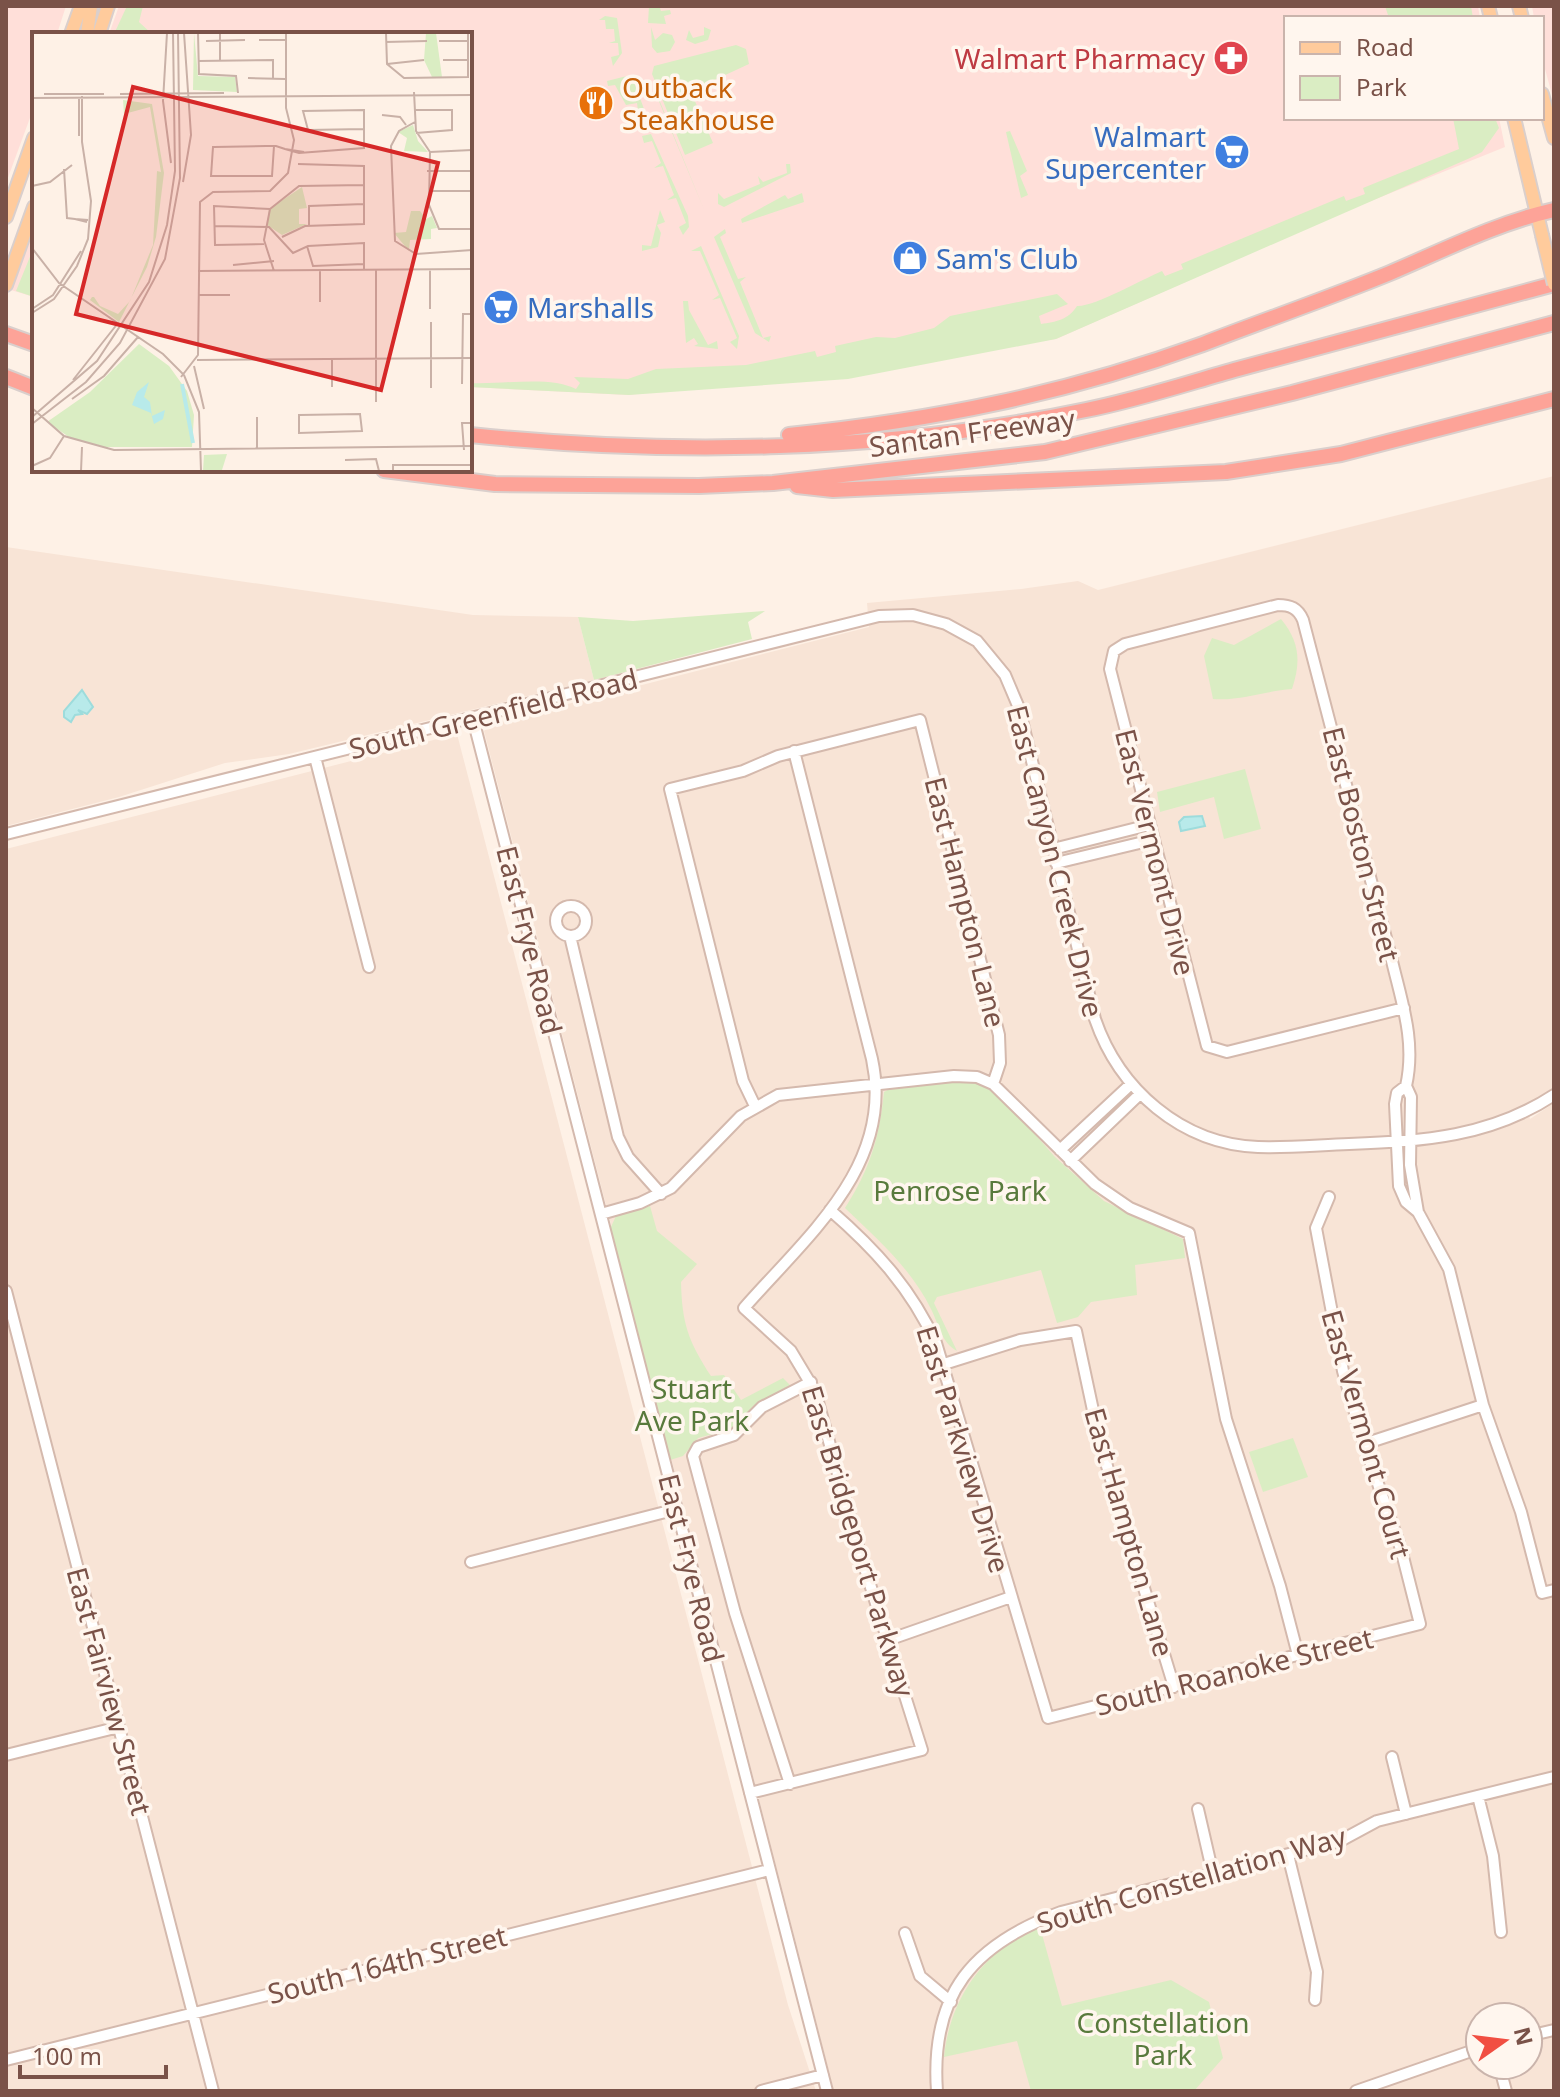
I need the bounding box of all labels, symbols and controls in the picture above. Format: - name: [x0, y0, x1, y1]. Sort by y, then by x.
- legend: [1284, 16, 1544, 120]
- text: Road: [1356, 30, 1414, 63]
- inset map: [32, 32, 472, 472]
- place label: Walmart Pharmacy: [955, 39, 1206, 77]
- pharmacy icon: Walmart Pharmacy: [1212, 39, 1250, 77]
- place label: Outback Steakhouse: [622, 68, 775, 138]
- text: Park: [1356, 70, 1407, 103]
- restaurant icon: Outback Steakhouse: [577, 84, 615, 122]
- place label: Walmart Supercenter: [1045, 117, 1206, 187]
- supermarket icon: Walmart Supercenter: [1213, 133, 1251, 171]
- shop icon: Sam's Club: [891, 239, 929, 277]
- place label: Sam's Club: [936, 239, 1079, 277]
- supermarket icon: Marshalls: [482, 288, 520, 326]
- place label: Marshalls: [527, 288, 654, 326]
- street label: Santan Freeway: [867, 399, 1078, 465]
- street label: South Greenfield Road: [345, 659, 641, 767]
- street label: East Canyon Creek Drive: [999, 701, 1113, 1021]
- street label: East Boston Street: [1314, 723, 1410, 965]
- street label: East Vermont Drive: [1107, 725, 1205, 979]
- street label: East Hampton Lane: [916, 773, 1016, 1031]
- street label: East Frye Road: [488, 842, 572, 1038]
- park label: Penrose Park: [873, 1171, 1047, 1209]
- street label: East Vermont Court: [1313, 1305, 1421, 1563]
- street label: East Parkview Drive: [908, 1321, 1020, 1577]
- park label: Stuart Ave Park: [635, 1369, 749, 1439]
- street label: East Bridgeport Parkway: [794, 1381, 925, 1702]
- street label: East Hampton Lane: [1076, 1403, 1184, 1661]
- street label: East Frye Road: [650, 1470, 734, 1666]
- street label: East Fairview Street: [59, 1563, 161, 1819]
- street label: South Roanoke Street: [1091, 1618, 1377, 1724]
- street label: South Constellation Way: [1032, 1816, 1351, 1941]
- street label: South 164th Street: [263, 1916, 511, 2012]
- north arrow: [1464, 2001, 1544, 2081]
- park label: Constellation Park: [1077, 2003, 1250, 2073]
- text: N: [1508, 2024, 1541, 2048]
- scale bar: [20, 2029, 166, 2079]
- text: 100 m: [32, 2039, 102, 2072]

